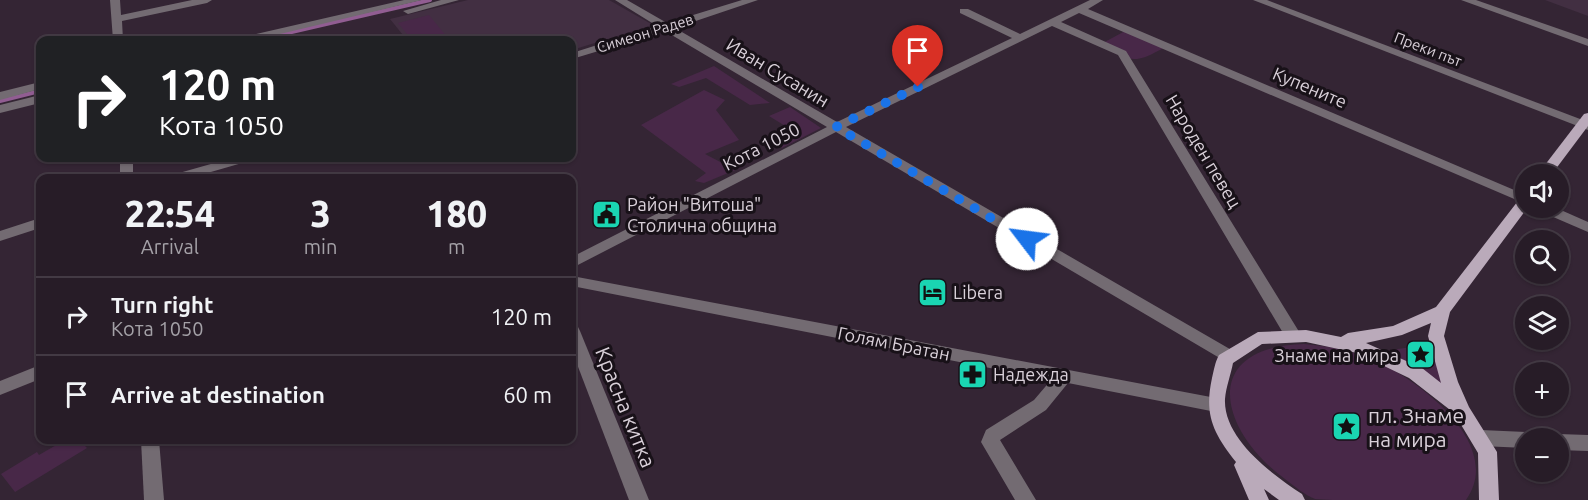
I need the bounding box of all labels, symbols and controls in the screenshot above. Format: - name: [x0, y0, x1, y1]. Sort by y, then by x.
- street label: Симеон Радев: [595, 10, 695, 56]
- pin: [892, 25, 943, 87]
- street label: Преки път: [1392, 28, 1464, 70]
- street label: Иван Сусанин: [723, 34, 833, 110]
- icon: arrive: [901, 34, 934, 67]
- icon: right: [60, 60, 138, 138]
- text: 120 m: [159, 61, 276, 108]
- street label: Купените: [1270, 62, 1350, 112]
- street label: Народен певец: [1162, 91, 1246, 211]
- text: Кота 1050: [159, 110, 284, 140]
- street label: Кота 1050: [719, 118, 803, 174]
- map controls: [1515, 164, 1569, 482]
- button: sound: [1515, 164, 1569, 218]
- text: 22:54: [125, 193, 215, 234]
- text: 3: [310, 193, 331, 234]
- text: 180: [426, 193, 487, 234]
- place label: Район "Витоша" Столична община: [627, 194, 777, 235]
- public building icon: Район "Витоша" Столична община: [590, 198, 622, 230]
- position arrow: [995, 207, 1059, 271]
- button: search: [1515, 230, 1569, 284]
- text: Arrival: [141, 235, 199, 258]
- text: min: [304, 235, 337, 258]
- text: m: [448, 235, 465, 258]
- hotel icon: Libera: [916, 276, 948, 308]
- place label: Libera: [953, 282, 1003, 302]
- text: Turn right: [111, 292, 213, 317]
- button: layers: [1515, 296, 1569, 350]
- icon: right: [60, 300, 93, 333]
- text: 120 m: [491, 304, 552, 329]
- text: Кота 1050: [111, 317, 204, 340]
- street label: Голям Братан: [836, 322, 952, 364]
- place icon: Знаме на мира: [1404, 339, 1436, 371]
- street label: Красна китка: [591, 343, 661, 471]
- place label: Знаме на мира: [1275, 345, 1399, 365]
- pharmacy icon: Надежда: [956, 358, 988, 390]
- button: +: [1515, 362, 1569, 416]
- place label: Надежда: [993, 364, 1069, 384]
- icon: arrive: [60, 378, 93, 411]
- text: Arrive at destination: [111, 382, 325, 407]
- text: 60 m: [503, 382, 552, 407]
- place label: пл. Знаме на мира: [1368, 403, 1464, 451]
- place icon: пл. Знаме на мира: [1331, 411, 1363, 443]
- button: −: [1515, 428, 1569, 482]

